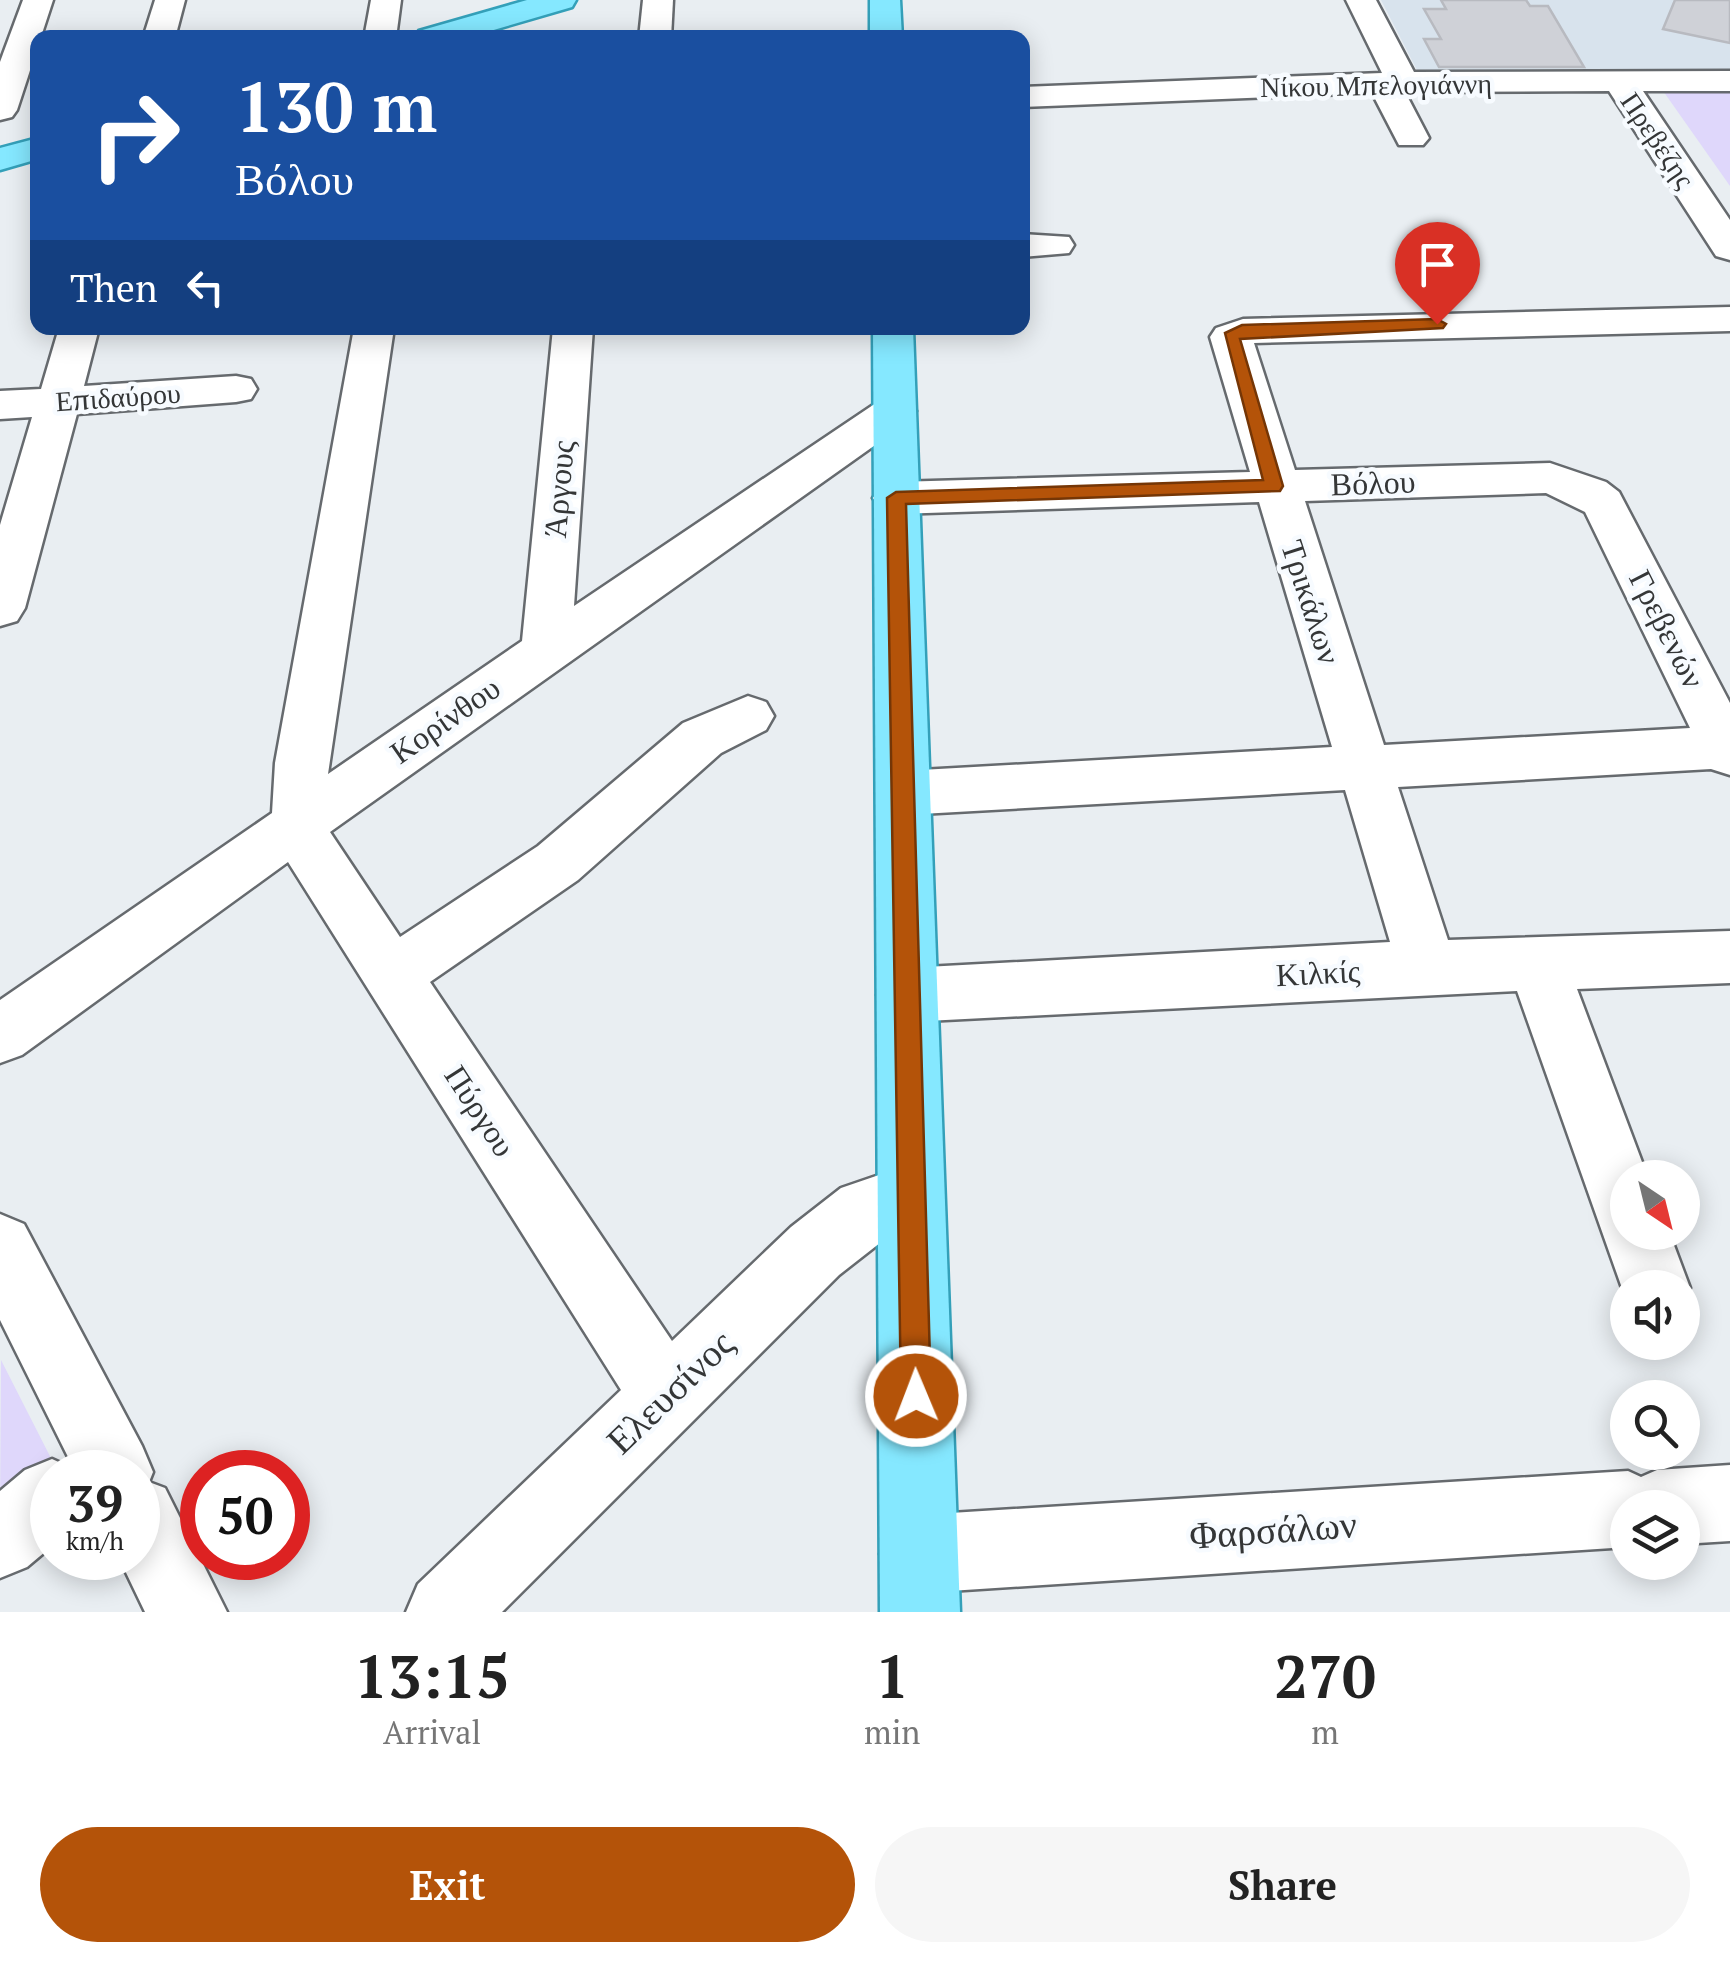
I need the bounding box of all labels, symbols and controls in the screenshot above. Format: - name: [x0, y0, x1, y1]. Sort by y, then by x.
- text: 130 m: [235, 59, 437, 152]
- street label: Νίκου Μπελογιάννη: [1260, 64, 1492, 105]
- icon: right: [70, 70, 200, 200]
- street label: Πρεβέζης: [1613, 85, 1704, 195]
- text: Βόλου: [235, 148, 354, 208]
- pin: [1395, 222, 1480, 325]
- icon: arrive: [1410, 237, 1465, 292]
- icon: left: [178, 260, 233, 315]
- text: Then: [70, 263, 158, 313]
- street label: Επιδαύρου: [54, 374, 182, 419]
- street label: Άργους: [533, 438, 583, 539]
- street label: Βόλου: [1330, 460, 1416, 504]
- street label: Τρικάλων: [1272, 534, 1352, 669]
- street label: Γρεβενών: [1620, 562, 1716, 695]
- street label: Κορίνθου: [381, 666, 508, 772]
- street label: Κιλκίς: [1275, 949, 1361, 995]
- street label: Πύργου: [436, 1057, 526, 1164]
- north arrow: [1610, 1160, 1700, 1250]
- map controls: [1610, 1160, 1700, 1580]
- button: sound: [1610, 1270, 1700, 1360]
- street label: Ελευσίνος: [595, 1318, 744, 1464]
- position arrow: [864, 1344, 968, 1448]
- button: search: [1610, 1380, 1700, 1470]
- speed limit sign: 50: [180, 1450, 310, 1580]
- text: 39: [67, 1470, 123, 1536]
- button: layers: [1610, 1490, 1700, 1580]
- street label: Φαρσάλων: [1188, 1498, 1358, 1560]
- text: km/h: [66, 1524, 124, 1557]
- text: 13:15: [354, 1636, 510, 1715]
- text: 1: [875, 1636, 909, 1715]
- text: 270: [1274, 1636, 1376, 1715]
- text: Arrival: [383, 1711, 481, 1753]
- text: min: [864, 1711, 920, 1753]
- text: m: [1311, 1711, 1339, 1753]
- button: Exit: [40, 1827, 855, 1942]
- button: Share: [875, 1827, 1690, 1942]

